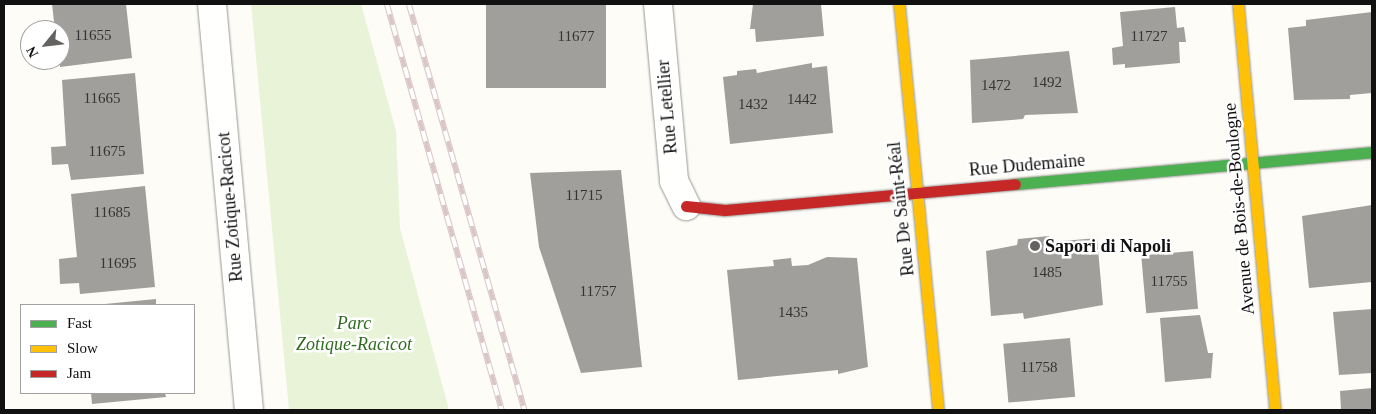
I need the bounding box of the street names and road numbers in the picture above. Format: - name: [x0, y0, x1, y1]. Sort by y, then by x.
- street label: Rue Letellier: [652, 59, 682, 155]
- street label: Avenue de Bois-de-Boulogne: [1219, 102, 1259, 316]
- street label: Rue Zotique-Racicot: [213, 131, 247, 283]
- street label: Rue De Saint-Réal: [883, 141, 919, 277]
- street label: Rue Dudemaine: [968, 149, 1086, 181]

